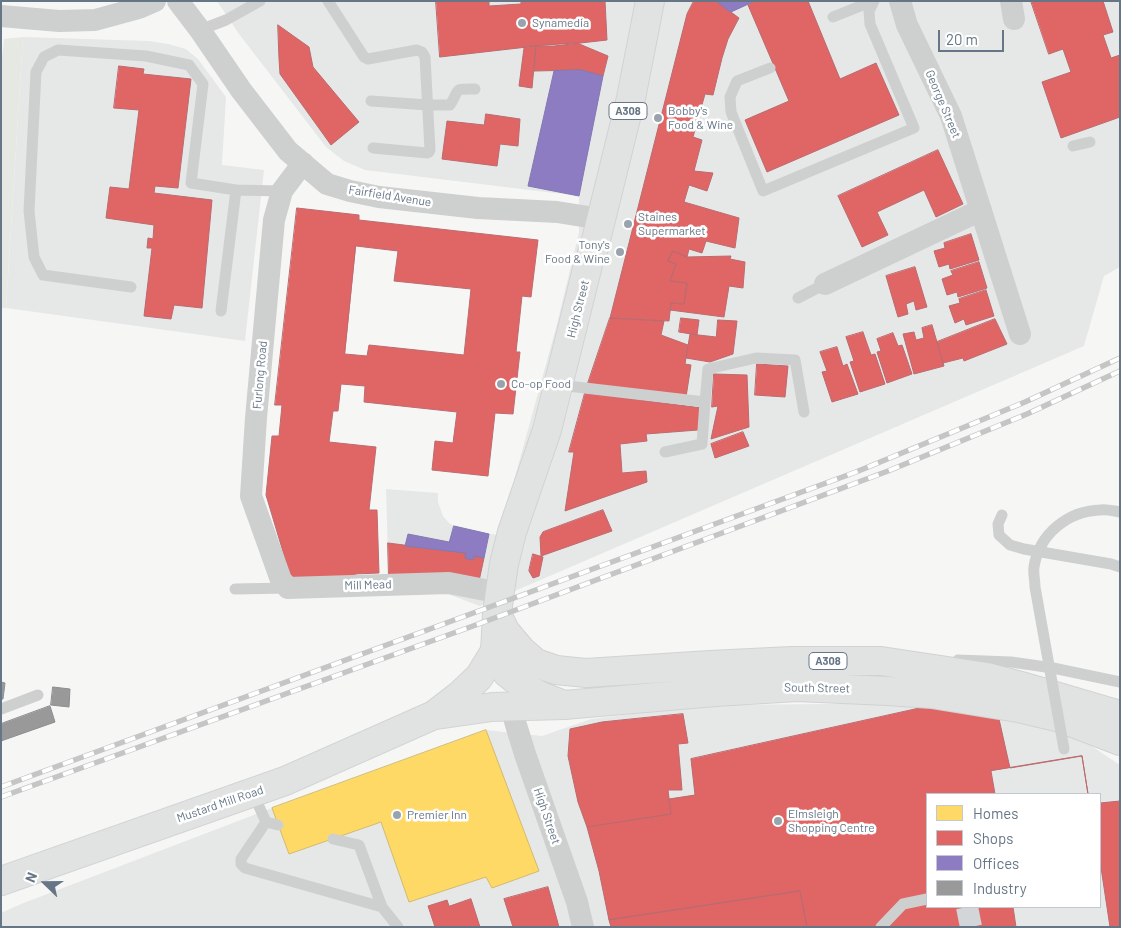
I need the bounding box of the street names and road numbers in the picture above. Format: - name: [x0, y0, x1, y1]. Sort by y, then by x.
- street label: George Street: [922, 68, 964, 140]
- road number: A308: [609, 102, 647, 120]
- street label: Fairfield Avenue: [348, 182, 432, 210]
- street label: High Street: [564, 279, 592, 339]
- street label: Furlong Road: [250, 340, 270, 410]
- street label: Mill Mead: [344, 577, 392, 593]
- road number: A308: [809, 652, 847, 669]
- street label: South Street: [784, 680, 850, 696]
- street label: Mustard Mill Road: [175, 782, 265, 826]
- street label: High Street: [531, 786, 563, 846]

